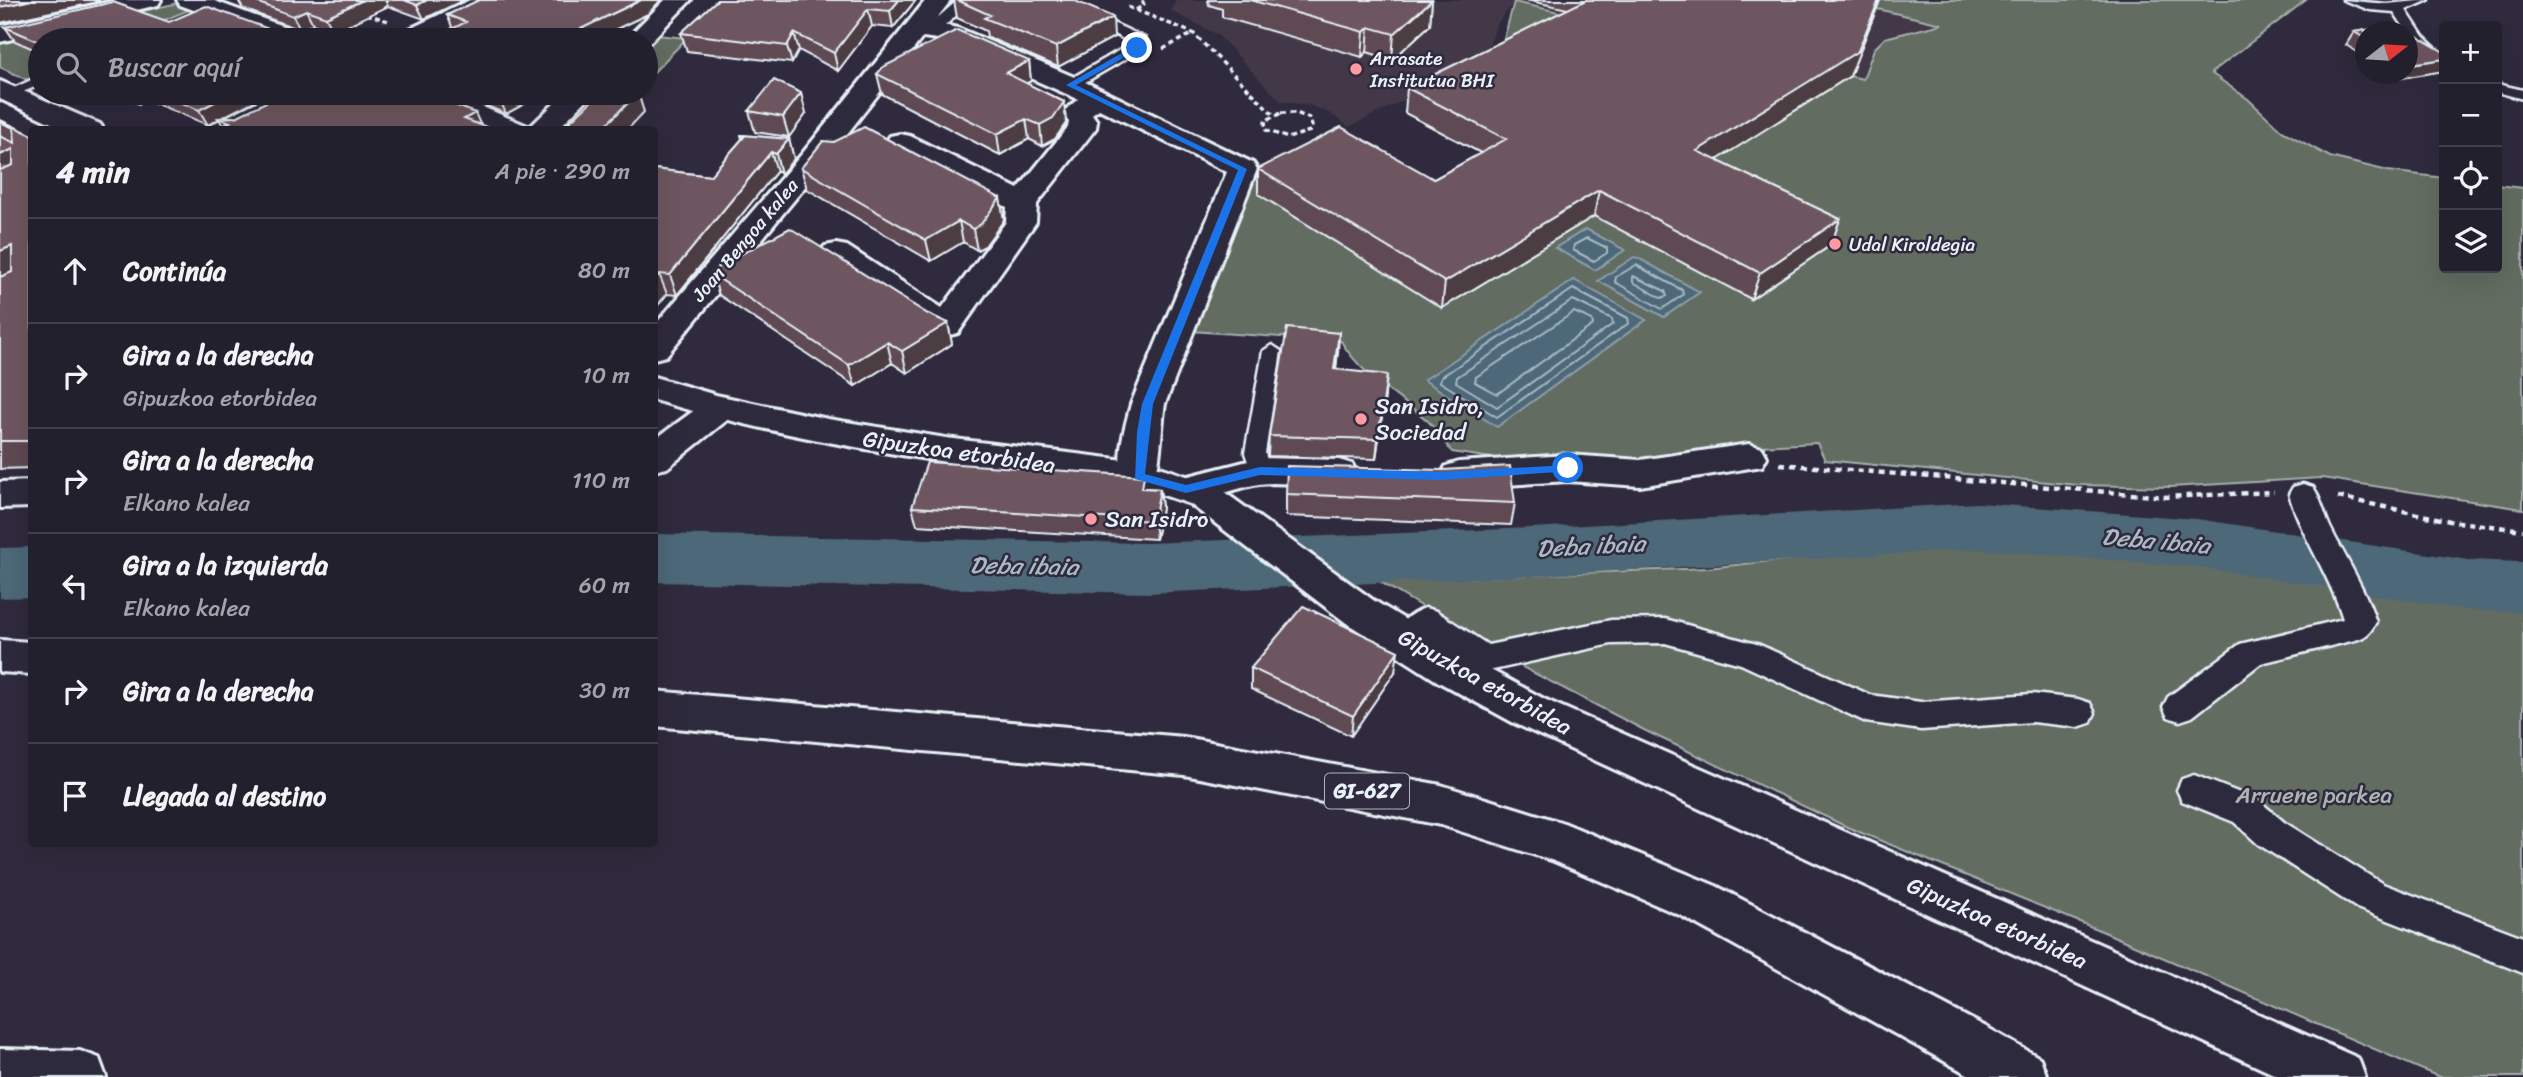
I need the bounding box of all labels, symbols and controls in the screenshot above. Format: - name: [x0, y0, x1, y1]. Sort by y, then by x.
- north arrow: [2355, 21, 2418, 84]
- map controls: [2439, 21, 2502, 273]
- button: +: [2439, 21, 2502, 84]
- search box: [28, 28, 658, 105]
- route end: [1121, 32, 1152, 63]
- place label: Arrasate Institutua BHI: [1369, 42, 1495, 97]
- text: Buscar aquí: [108, 44, 241, 90]
- icon: search: [52, 48, 90, 86]
- marker: Arrasate Institutua BHI: [1348, 61, 1364, 77]
- button: −: [2439, 84, 2502, 147]
- text: 4 min: [56, 145, 130, 199]
- button: locate: [2439, 147, 2502, 210]
- text: A pie · 290 m: [495, 151, 630, 192]
- street label: Joan Bengoa kalea: [683, 170, 807, 310]
- button: layers: [2439, 210, 2502, 273]
- place label: Udal Kiroldegia: [1849, 228, 1976, 261]
- marker: Udal Kiroldegia: [1827, 236, 1843, 252]
- text: Continúa: [123, 248, 226, 294]
- text: 80 m: [578, 250, 630, 291]
- icon: ahead: [56, 252, 94, 290]
- text: Gira a la derecha: [123, 332, 314, 378]
- text: 10 m: [582, 355, 630, 396]
- icon: right: [56, 357, 94, 395]
- text: Gipuzkoa etorbidea: [123, 378, 317, 419]
- place label: San Isidro, Sociedad: [1375, 386, 1485, 453]
- marker: San Isidro, Sociedad: [1353, 411, 1369, 427]
- street label: Gipuzkoa etorbidea: [860, 418, 1058, 486]
- text: Gira a la derecha: [123, 437, 314, 483]
- route start: [1552, 452, 1583, 483]
- text: 110 m: [572, 460, 630, 501]
- icon: right: [56, 462, 94, 500]
- text: Elkano kalea: [123, 483, 250, 524]
- place label: San Isidro: [1105, 499, 1208, 540]
- marker: San Isidro: [1083, 511, 1099, 527]
- water label: Deba ibaia: [2100, 515, 2214, 567]
- water label: Deba ibaia: [1536, 522, 1648, 570]
- text: Gira a la izquierda: [123, 542, 328, 588]
- water label: Deba ibaia: [969, 544, 1080, 588]
- text: 60 m: [579, 565, 630, 606]
- icon: left: [56, 567, 94, 605]
- text: Elkano kalea: [123, 588, 250, 629]
- street label: Gipuzkoa etorbidea: [1390, 617, 1580, 747]
- text: Gira a la derecha: [123, 668, 314, 714]
- text: 30 m: [579, 670, 630, 711]
- icon: right: [56, 672, 94, 710]
- text: Llegada al destino: [123, 773, 326, 819]
- road number: GI-627: [1325, 774, 1409, 808]
- park label: Arruene parkea: [2235, 775, 2393, 816]
- icon: arrive: [56, 777, 94, 815]
- street label: Gipuzkoa etorbidea: [1900, 865, 2094, 981]

